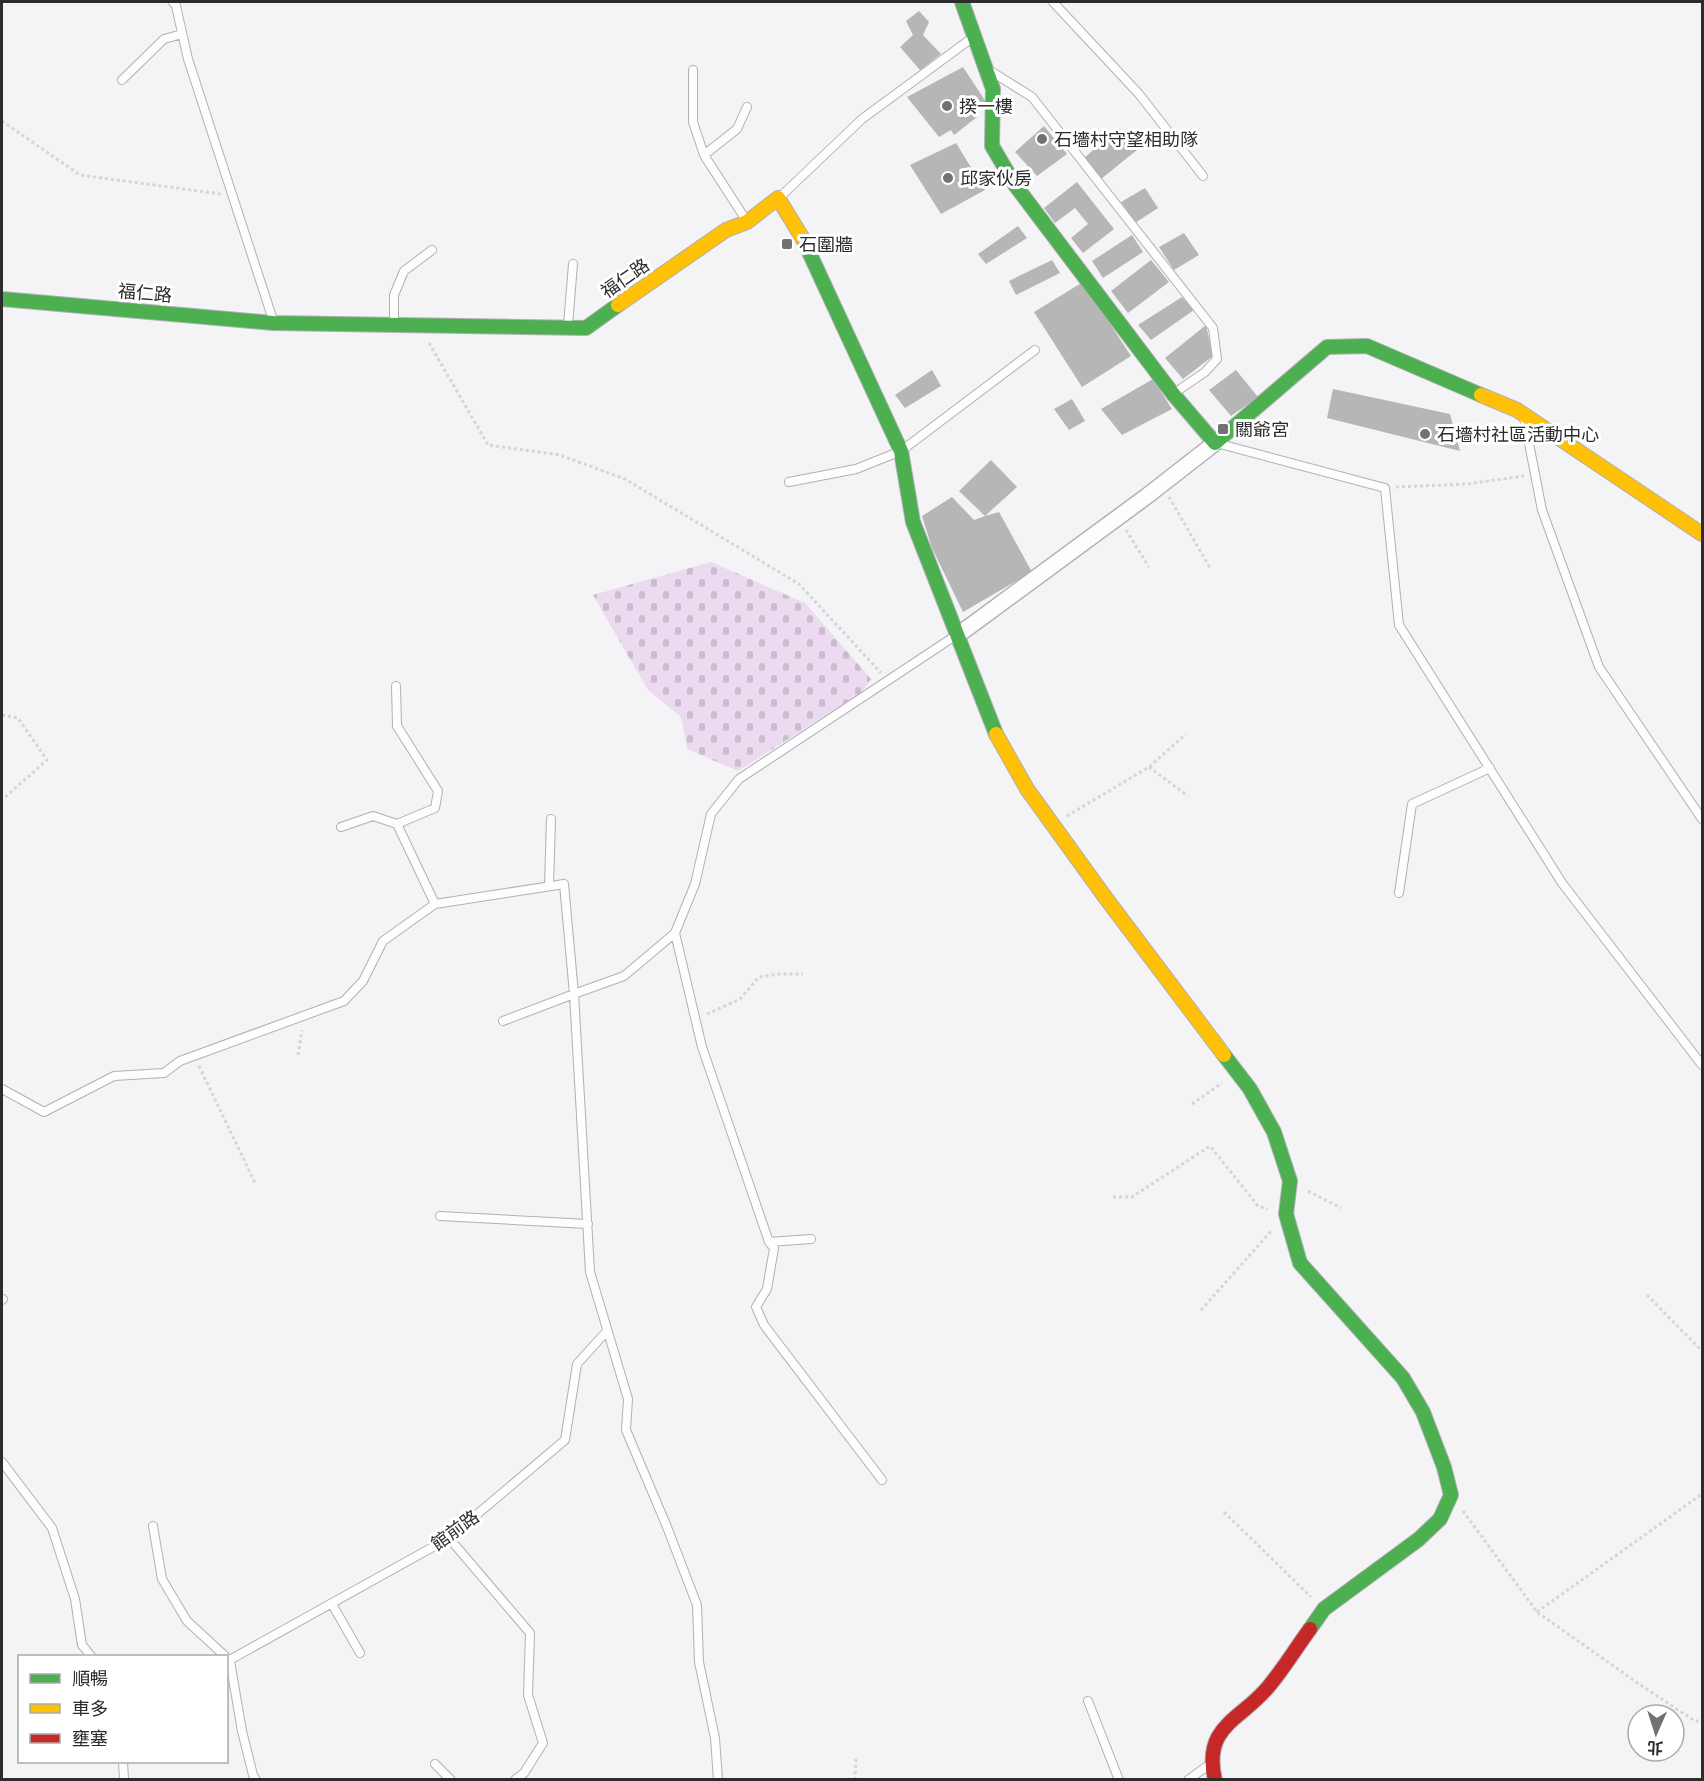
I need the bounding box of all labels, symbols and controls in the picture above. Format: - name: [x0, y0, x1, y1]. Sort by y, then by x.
- place label: 揆一樓: [959, 96, 1013, 117]
- marker: 揆一樓: [940, 99, 954, 113]
- place label: 石墻村守望相助隊: [1054, 129, 1198, 150]
- marker: 石墻村守望相助隊: [1035, 132, 1049, 146]
- place label: 邱家伙房: [960, 168, 1032, 189]
- marker: 邱家伙房: [941, 171, 955, 185]
- place label: 石圍牆: [799, 234, 853, 255]
- marker: 石圍牆: [780, 237, 794, 251]
- street label: 福仁路: [597, 254, 653, 302]
- street label: 福仁路: [117, 280, 173, 306]
- place label: 關爺宮: [1235, 419, 1289, 440]
- marker: 關爺宮: [1216, 422, 1230, 436]
- place label: 石墻村社區活動中心: [1437, 424, 1599, 445]
- marker: 石墻村社區活動中心: [1418, 427, 1432, 441]
- street label: 館前路: [427, 1506, 483, 1554]
- legend: [18, 1655, 228, 1763]
- text: 順暢: [72, 1668, 108, 1689]
- text: 車多: [72, 1698, 108, 1719]
- north arrow: [1626, 1703, 1686, 1763]
- text: 壅塞: [72, 1728, 108, 1749]
- text: 北: [1647, 1739, 1664, 1757]

